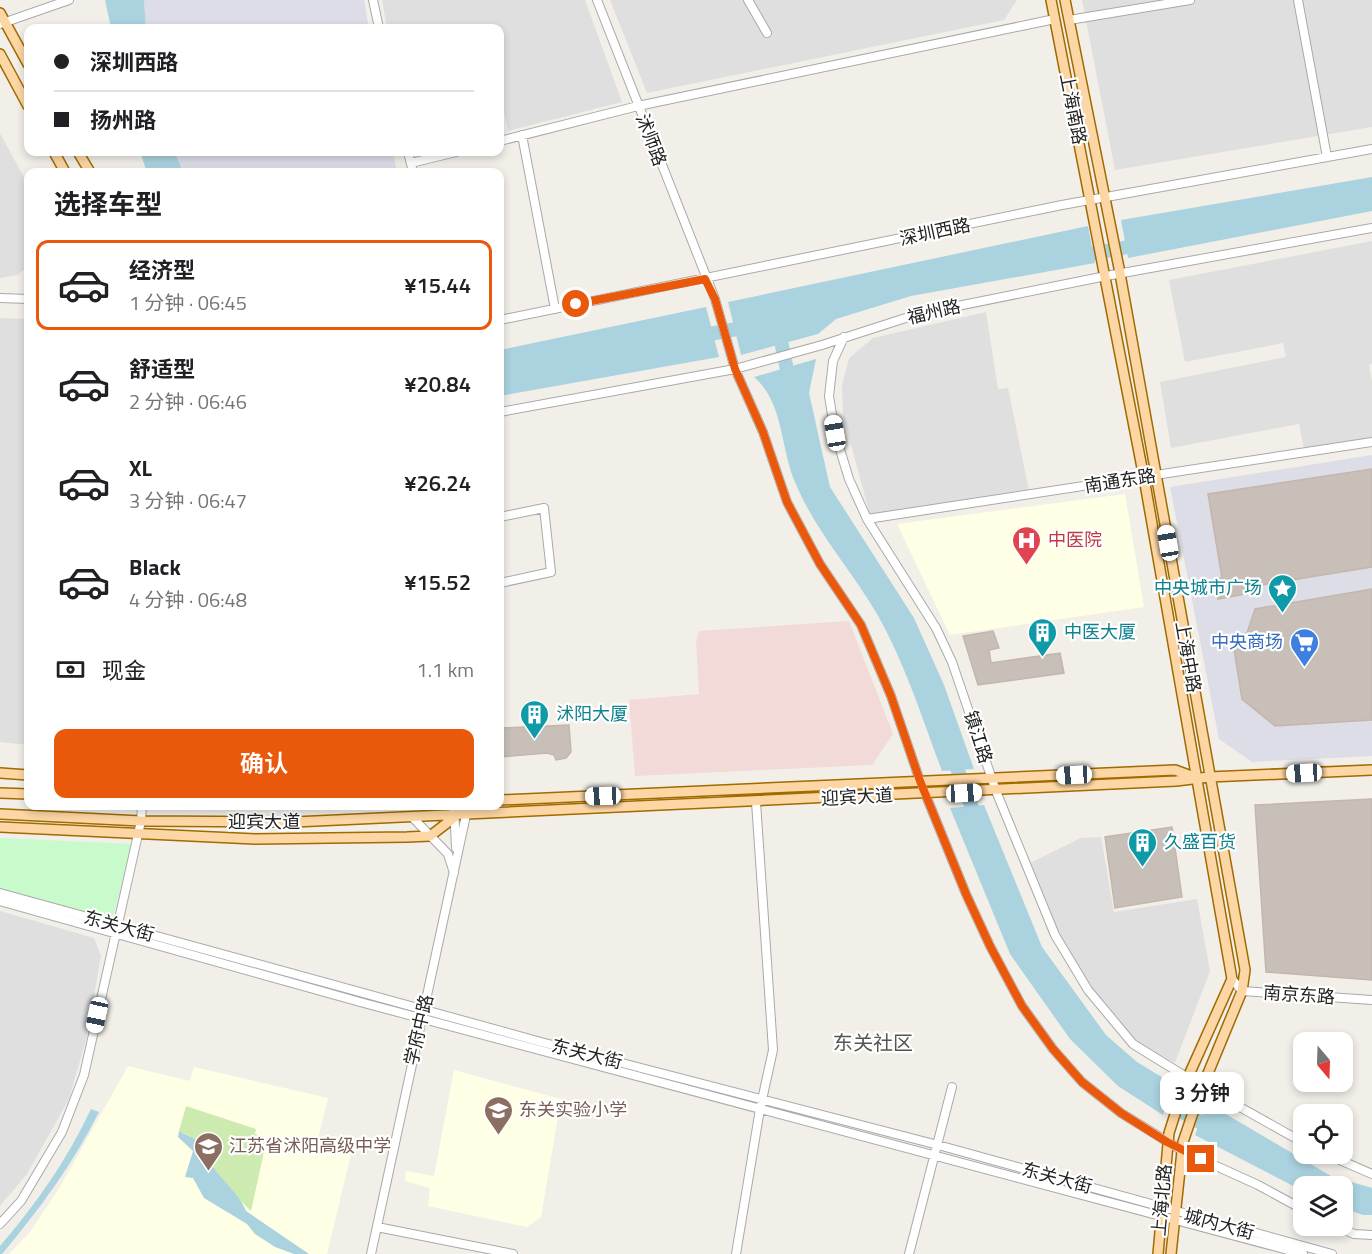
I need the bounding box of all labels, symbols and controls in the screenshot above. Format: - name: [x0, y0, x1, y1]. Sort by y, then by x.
- text: 深圳西路: [90, 45, 178, 79]
- street label: 上海南路: [1053, 71, 1094, 147]
- text: 扬州路: [90, 103, 156, 137]
- street label: 沭师路: [629, 110, 674, 170]
- text: 选择车型: [54, 183, 162, 224]
- street label: 深圳西路: [897, 211, 973, 252]
- text: 经济型: [129, 253, 195, 287]
- icon: car: [57, 258, 111, 312]
- text: ¥15.44: [404, 268, 471, 302]
- text: 1 分钟 · 06:45: [129, 287, 247, 318]
- route start: [562, 290, 589, 317]
- street label: 福州路: [905, 292, 963, 331]
- text: 舒适型: [129, 352, 195, 386]
- icon: car: [57, 357, 111, 411]
- text: ¥20.84: [404, 367, 471, 401]
- text: 2 分钟 · 06:46: [129, 386, 247, 417]
- car: [823, 414, 847, 452]
- text: XL: [129, 451, 152, 485]
- icon: car: [57, 456, 111, 510]
- street label: 南通东路: [1082, 462, 1158, 499]
- text: ¥26.24: [404, 466, 471, 500]
- text: 3 分钟 · 06:47: [129, 485, 247, 516]
- hospital icon: 中医院: [1011, 524, 1043, 566]
- car: [1156, 524, 1180, 562]
- place label: 中医院: [1048, 526, 1102, 553]
- text: Black: [129, 550, 181, 584]
- icon: car: [57, 555, 111, 609]
- text: ¥15.52: [404, 565, 471, 599]
- place icon: 中央城市广场: [1267, 572, 1299, 614]
- place label: 中央城市广场: [1154, 574, 1262, 601]
- text: 4 分钟 · 06:48: [129, 584, 247, 615]
- building icon: 中医大厦: [1027, 616, 1059, 658]
- place label: 中医大厦: [1064, 618, 1136, 645]
- street label: 上海中路: [1169, 619, 1208, 695]
- supermarket icon: 中央商场: [1288, 626, 1320, 668]
- place label: 中央商场: [1211, 628, 1283, 655]
- icon: cash: [54, 653, 87, 686]
- text: 现金: [102, 653, 146, 687]
- text: 1.1 km: [417, 654, 474, 685]
- building icon: 沭阳大厦: [519, 698, 551, 740]
- place label: 沭阳大厦: [556, 700, 628, 727]
- street label: 镇江路: [957, 707, 1000, 767]
- button: 确认: [54, 729, 474, 798]
- car: [1286, 763, 1322, 783]
- car: [1056, 765, 1092, 785]
- street label: 迎宾大道: [820, 781, 894, 812]
- car: [946, 783, 982, 803]
- car: [585, 786, 621, 806]
- street label: 迎宾大道: [228, 808, 300, 835]
- building icon: 久盛百货: [1127, 826, 1159, 868]
- place label: 久盛百货: [1164, 828, 1236, 855]
- street label: 东关大街: [81, 903, 157, 948]
- street label: 南京东路: [1262, 979, 1336, 1010]
- street label: 学府中路: [397, 992, 440, 1068]
- car: [84, 996, 110, 1034]
- district label: 东关社区: [833, 1027, 913, 1058]
- street label: 东关大街: [549, 1032, 625, 1075]
- north arrow: [1293, 1032, 1353, 1092]
- map controls: [1293, 1032, 1353, 1236]
- callout: 3 分钟: [1159, 1072, 1243, 1114]
- text: 3 分钟: [1174, 1077, 1230, 1108]
- school or university icon: 东关实验小学: [482, 1094, 514, 1136]
- place label: 东关实验小学: [519, 1096, 627, 1123]
- button: locate: [1293, 1104, 1353, 1164]
- school or university icon: 江苏省沭阳高级中学: [192, 1130, 224, 1172]
- place label: 江苏省沭阳高级中学: [229, 1132, 391, 1159]
- route end: [1187, 1145, 1214, 1172]
- street label: 东关大街: [1019, 1155, 1095, 1200]
- street label: 上海北路: [1145, 1163, 1178, 1237]
- button: layers: [1293, 1176, 1353, 1236]
- street label: 城内大街: [1181, 1201, 1257, 1246]

